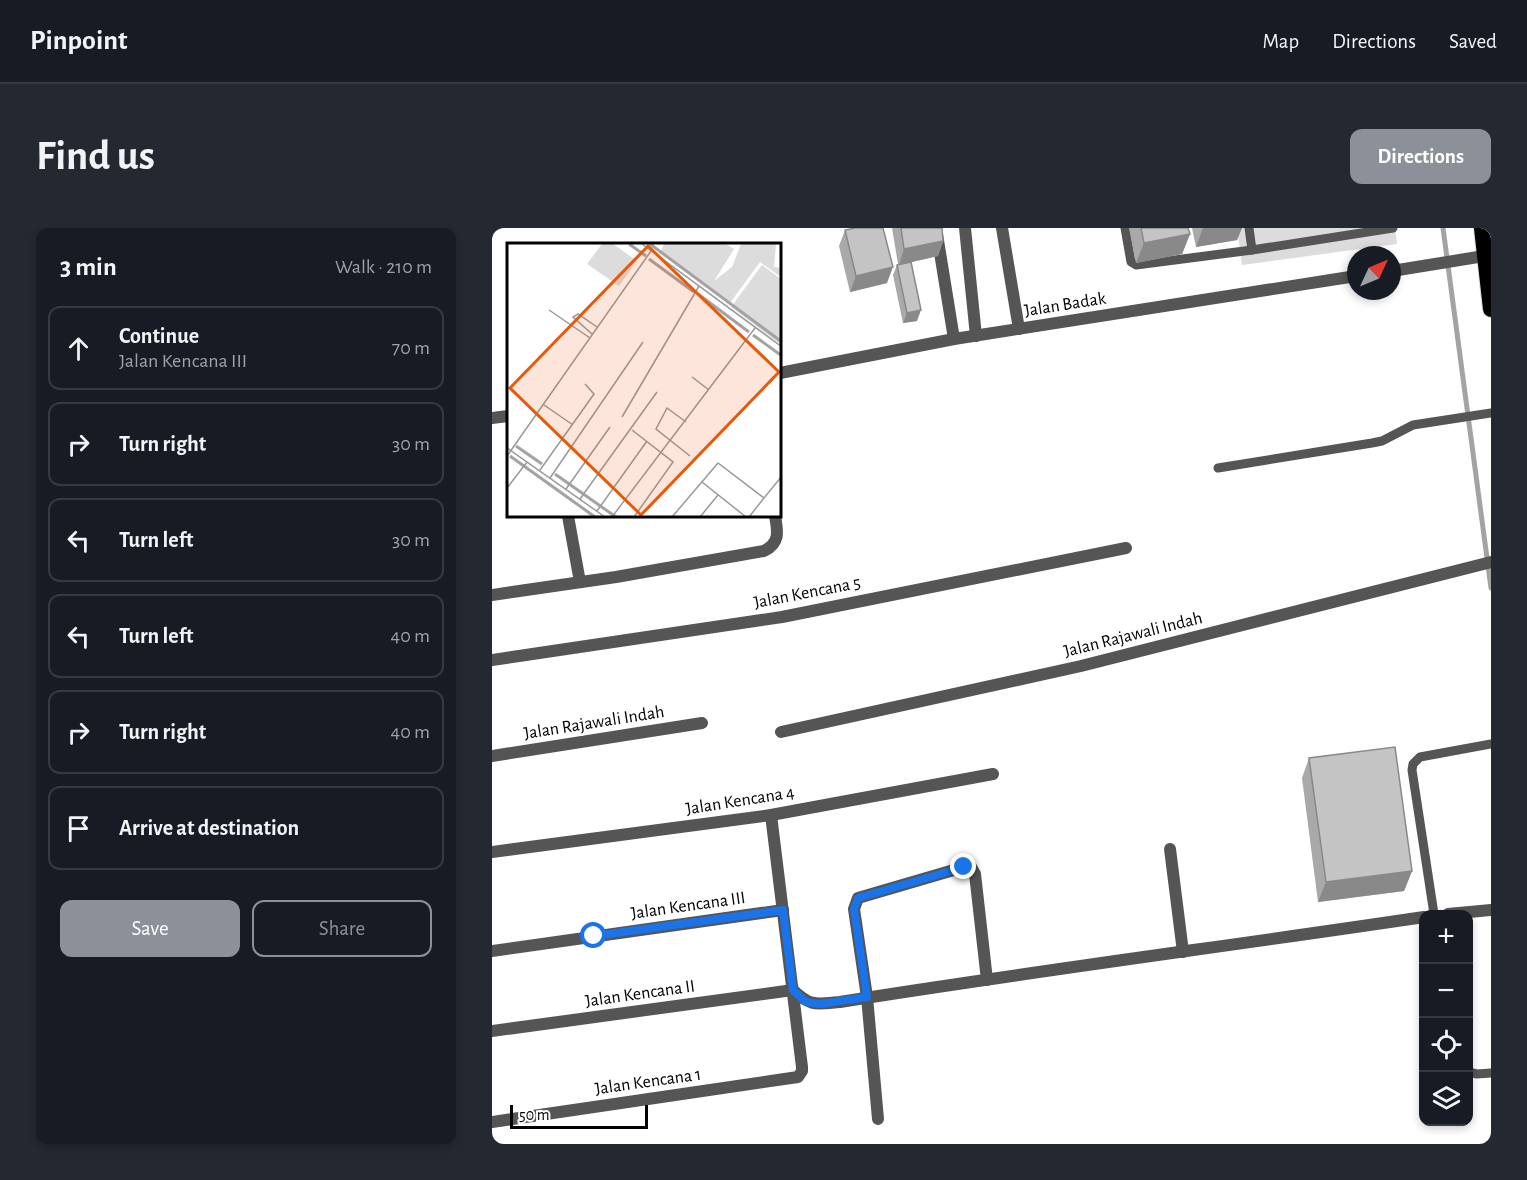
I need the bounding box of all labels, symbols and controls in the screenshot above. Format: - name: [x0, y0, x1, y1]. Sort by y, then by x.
- text: Pinpoint: [30, 27, 128, 55]
- text: Map: [1263, 31, 1299, 52]
- text: Directions: [1332, 31, 1416, 52]
- text: Saved: [1449, 31, 1497, 52]
- button: Directions: [1350, 129, 1491, 184]
- text: Find us: [36, 135, 155, 177]
- inset map: [507, 243, 782, 518]
- north arrow: [1347, 246, 1401, 300]
- text: 3 min: [60, 254, 117, 280]
- text: Walk · 210 m: [335, 257, 432, 277]
- street label: Jalan Badak: [1023, 290, 1108, 320]
- text: Continue: [119, 325, 199, 347]
- icon: ahead: [62, 332, 95, 365]
- text: 70 m: [392, 338, 430, 358]
- text: Jalan Kencana III: [119, 351, 247, 371]
- icon: right: [62, 428, 95, 461]
- text: Turn right: [119, 433, 206, 455]
- text: 30 m: [392, 434, 430, 454]
- icon: left: [62, 524, 95, 557]
- text: Turn left: [119, 529, 193, 551]
- text: 30 m: [392, 530, 430, 550]
- street label: Jalan Kencana 5: [752, 574, 862, 612]
- street label: Jalan Rajawali Indah: [1062, 609, 1204, 661]
- icon: left: [62, 620, 95, 653]
- text: Turn left: [119, 625, 193, 647]
- text: 40 m: [391, 626, 430, 646]
- street label: Jalan Rajawali Indah: [523, 703, 666, 743]
- icon: right: [62, 716, 95, 749]
- text: Turn right: [119, 721, 206, 743]
- text: 40 m: [391, 722, 430, 742]
- street label: Jalan Kencana 4: [685, 783, 796, 818]
- icon: arrive: [62, 812, 95, 845]
- text: Arrive at destination: [119, 817, 299, 839]
- route end: [950, 853, 976, 879]
- street label: Jalan Kencana III: [630, 889, 746, 923]
- button: Save: [60, 900, 240, 957]
- button: Share: [252, 900, 432, 957]
- map controls: [1419, 910, 1473, 1126]
- button: +: [1419, 910, 1473, 964]
- route start: [580, 922, 606, 948]
- button: −: [1419, 964, 1473, 1018]
- street label: Jalan Kencana II: [584, 977, 696, 1011]
- button: locate: [1419, 1018, 1473, 1072]
- street label: Jalan Kencana 1: [594, 1066, 702, 1098]
- button: layers: [1419, 1072, 1473, 1126]
- scale bar: [510, 1102, 648, 1130]
- text: 50 m: [519, 1107, 550, 1123]

